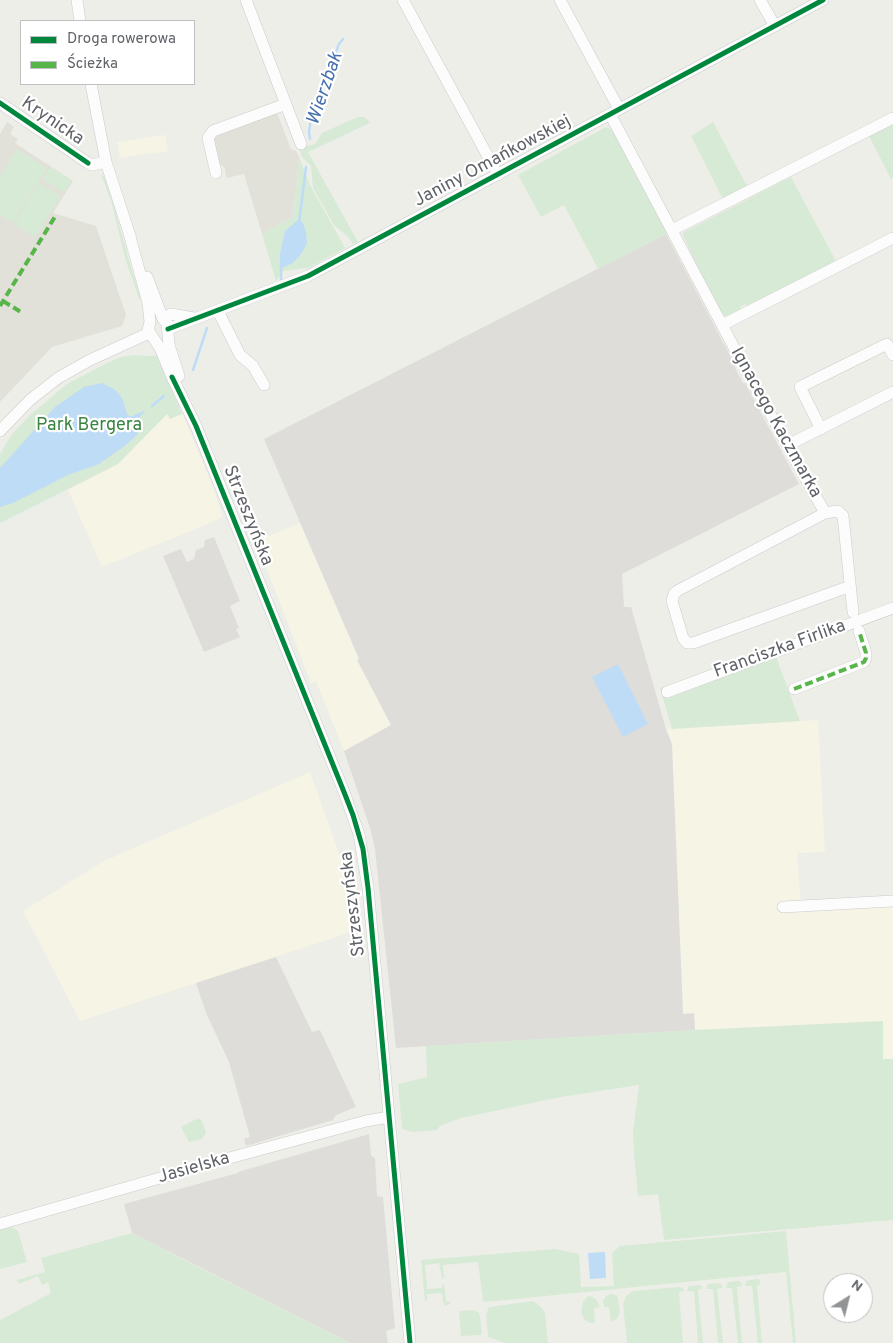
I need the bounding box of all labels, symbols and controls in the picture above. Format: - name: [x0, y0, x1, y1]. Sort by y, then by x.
- legend: [20, 20, 195, 85]
- text: Droga rowerowa: [67, 30, 176, 49]
- water label: Wierzbak: [303, 49, 349, 129]
- text: Ścieżka: [67, 55, 118, 74]
- street label: Krynicka: [17, 93, 87, 151]
- street label: Janiny Omańkowskiej: [411, 111, 575, 213]
- street label: Ignacego Kaczmarka: [725, 344, 825, 502]
- park label: Park Bergera: [36, 415, 142, 437]
- street label: Strzeszyńska: [217, 463, 277, 569]
- street label: Franciszka Firlika: [711, 616, 849, 684]
- street label: Strzeszyńska: [337, 850, 371, 958]
- street label: Jasielska: [156, 1148, 232, 1190]
- north arrow: [823, 1273, 873, 1323]
- text: N: [847, 1276, 866, 1296]

